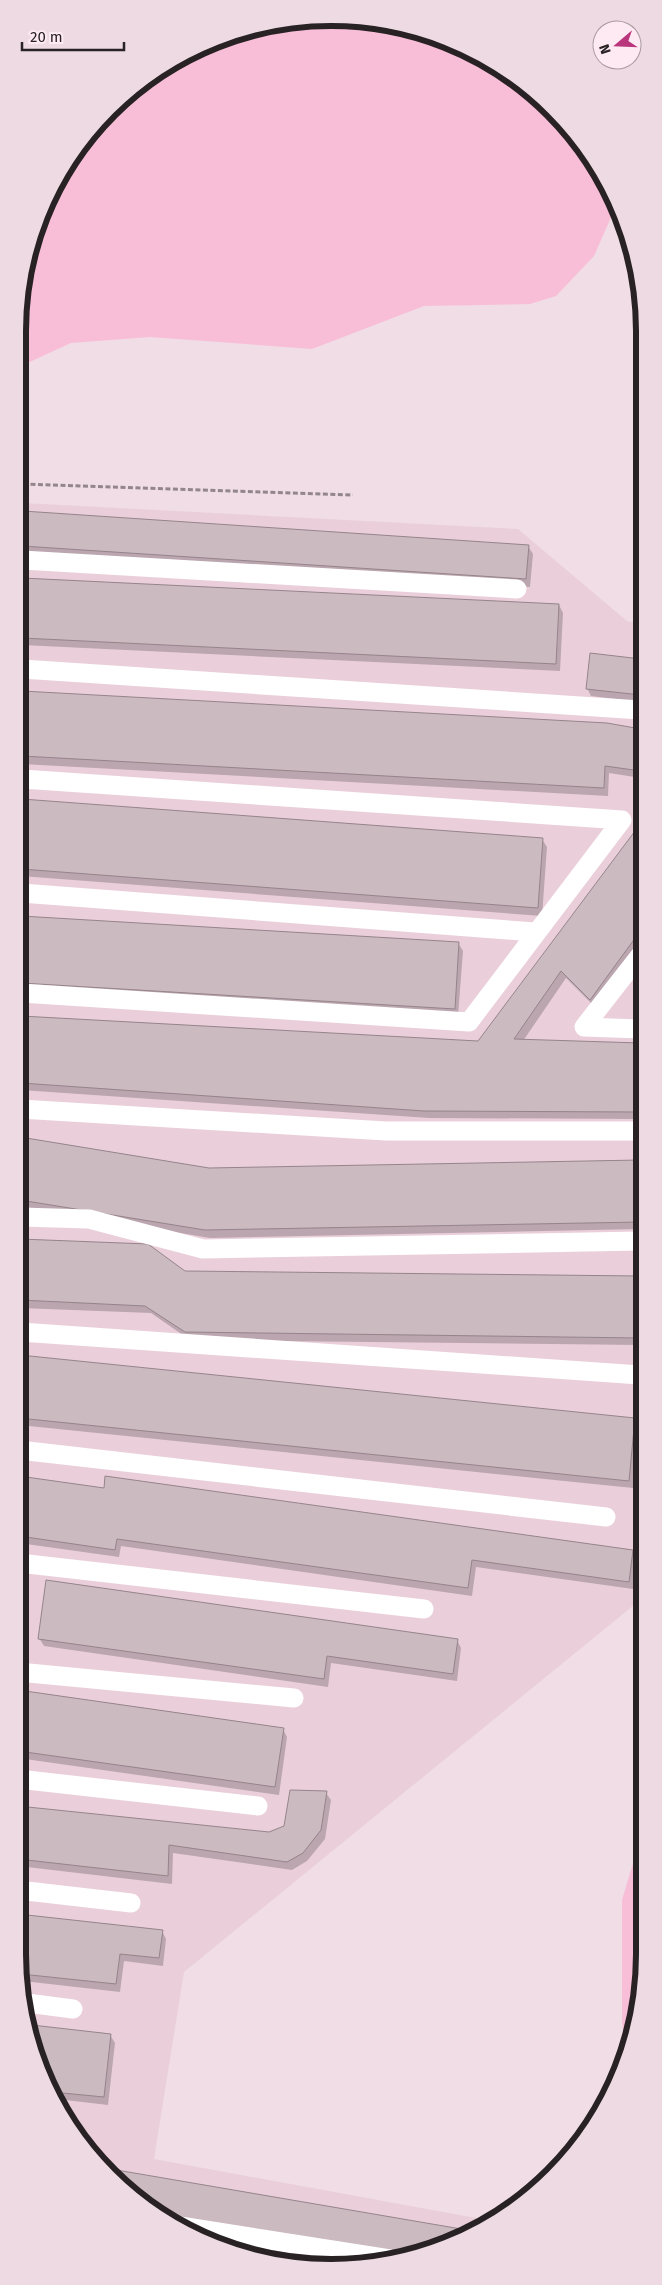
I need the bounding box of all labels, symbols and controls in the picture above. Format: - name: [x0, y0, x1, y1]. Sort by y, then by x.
- scale bar: [22, 20, 125, 52]
- north arrow: [592, 20, 642, 70]
- text: 20 m: [30, 28, 63, 46]
- text: N: [596, 42, 615, 56]

